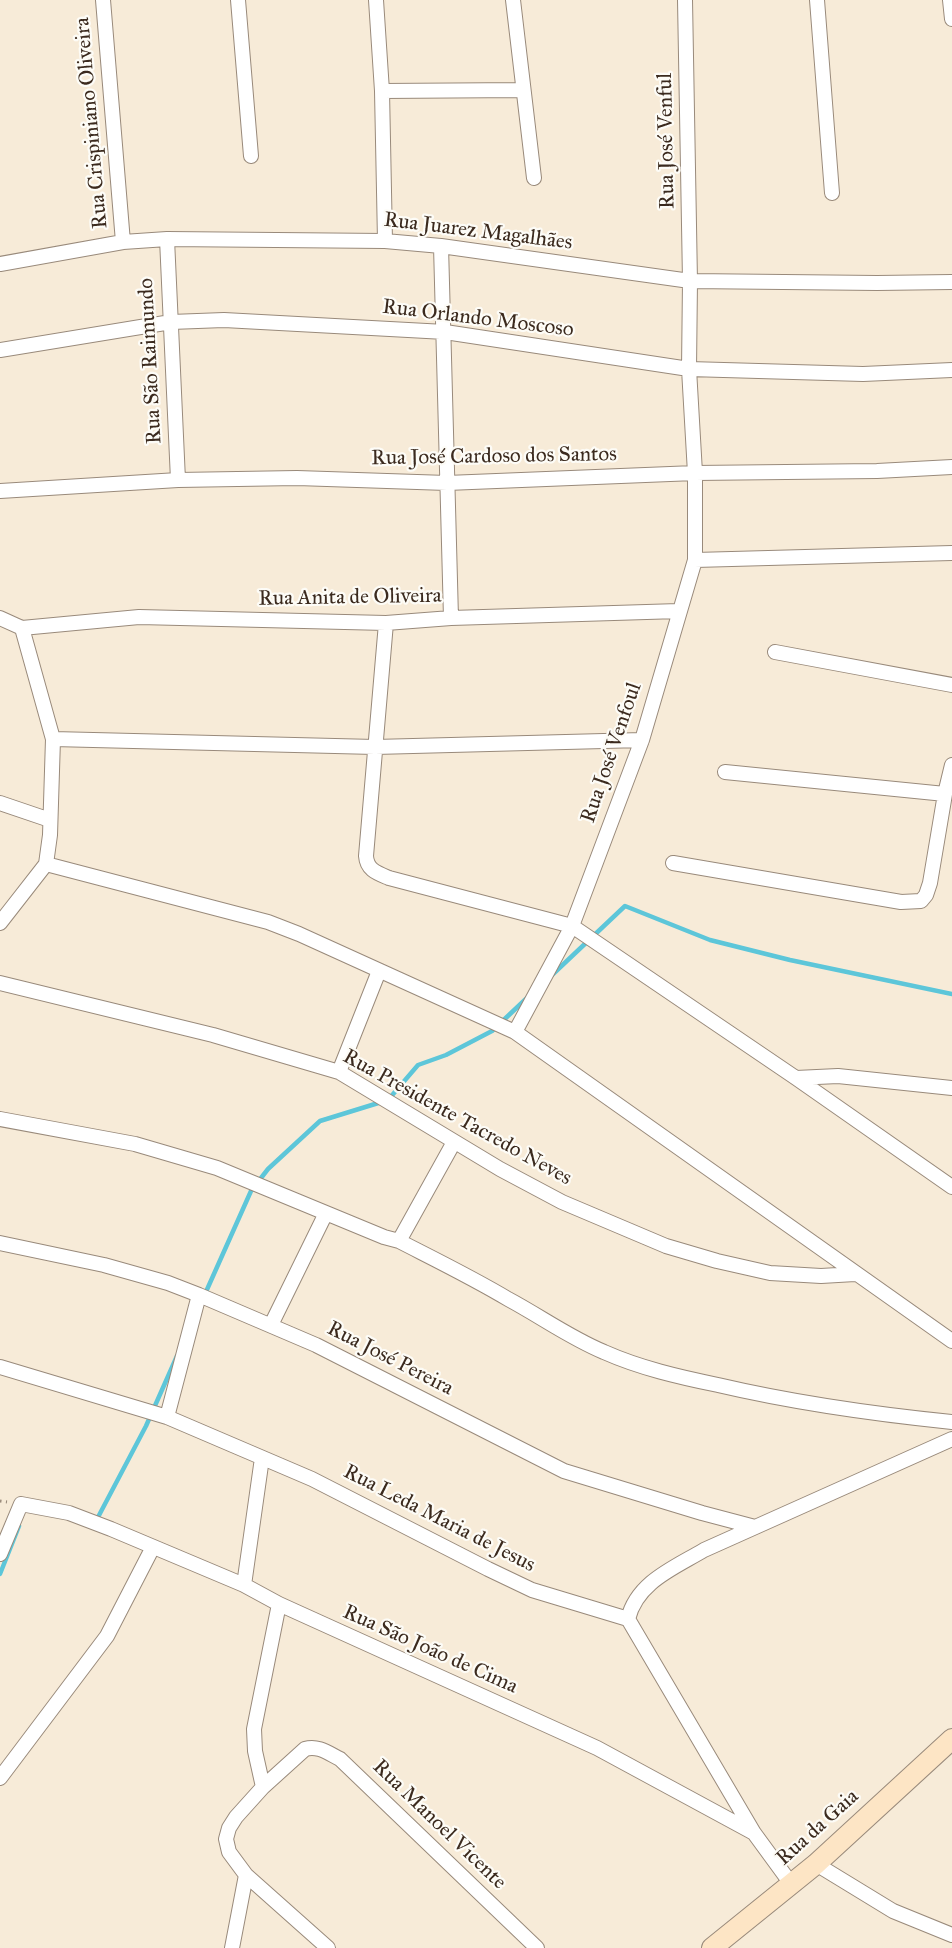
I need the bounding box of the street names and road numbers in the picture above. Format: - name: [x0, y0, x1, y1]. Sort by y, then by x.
- street label: Rua Crispiniano Oliveira: [70, 16, 114, 230]
- street label: Rua José Venful: [653, 73, 681, 209]
- street label: Rua Juarez Magalhães: [382, 208, 574, 256]
- street label: Rua São Raimundo: [134, 277, 168, 445]
- street label: Rua Orlando Moscoso: [381, 295, 575, 343]
- street label: Rua José Cardoso dos Santos: [371, 442, 617, 472]
- street label: Rua Anita de Oliveira: [258, 584, 442, 612]
- street label: Rua José Venfoul: [576, 680, 648, 826]
- street label: Rua Presidente Tacredo Neves: [338, 1045, 576, 1191]
- street label: Rua José Pereira: [323, 1316, 457, 1402]
- street label: Rua Leda Maria de Jesus: [339, 1460, 539, 1578]
- street label: Rua São João de Cima: [339, 1600, 521, 1700]
- street label: Rua Manoel Vicente: [367, 1755, 511, 1895]
- street label: Rua da Gaia: [772, 1785, 864, 1871]

